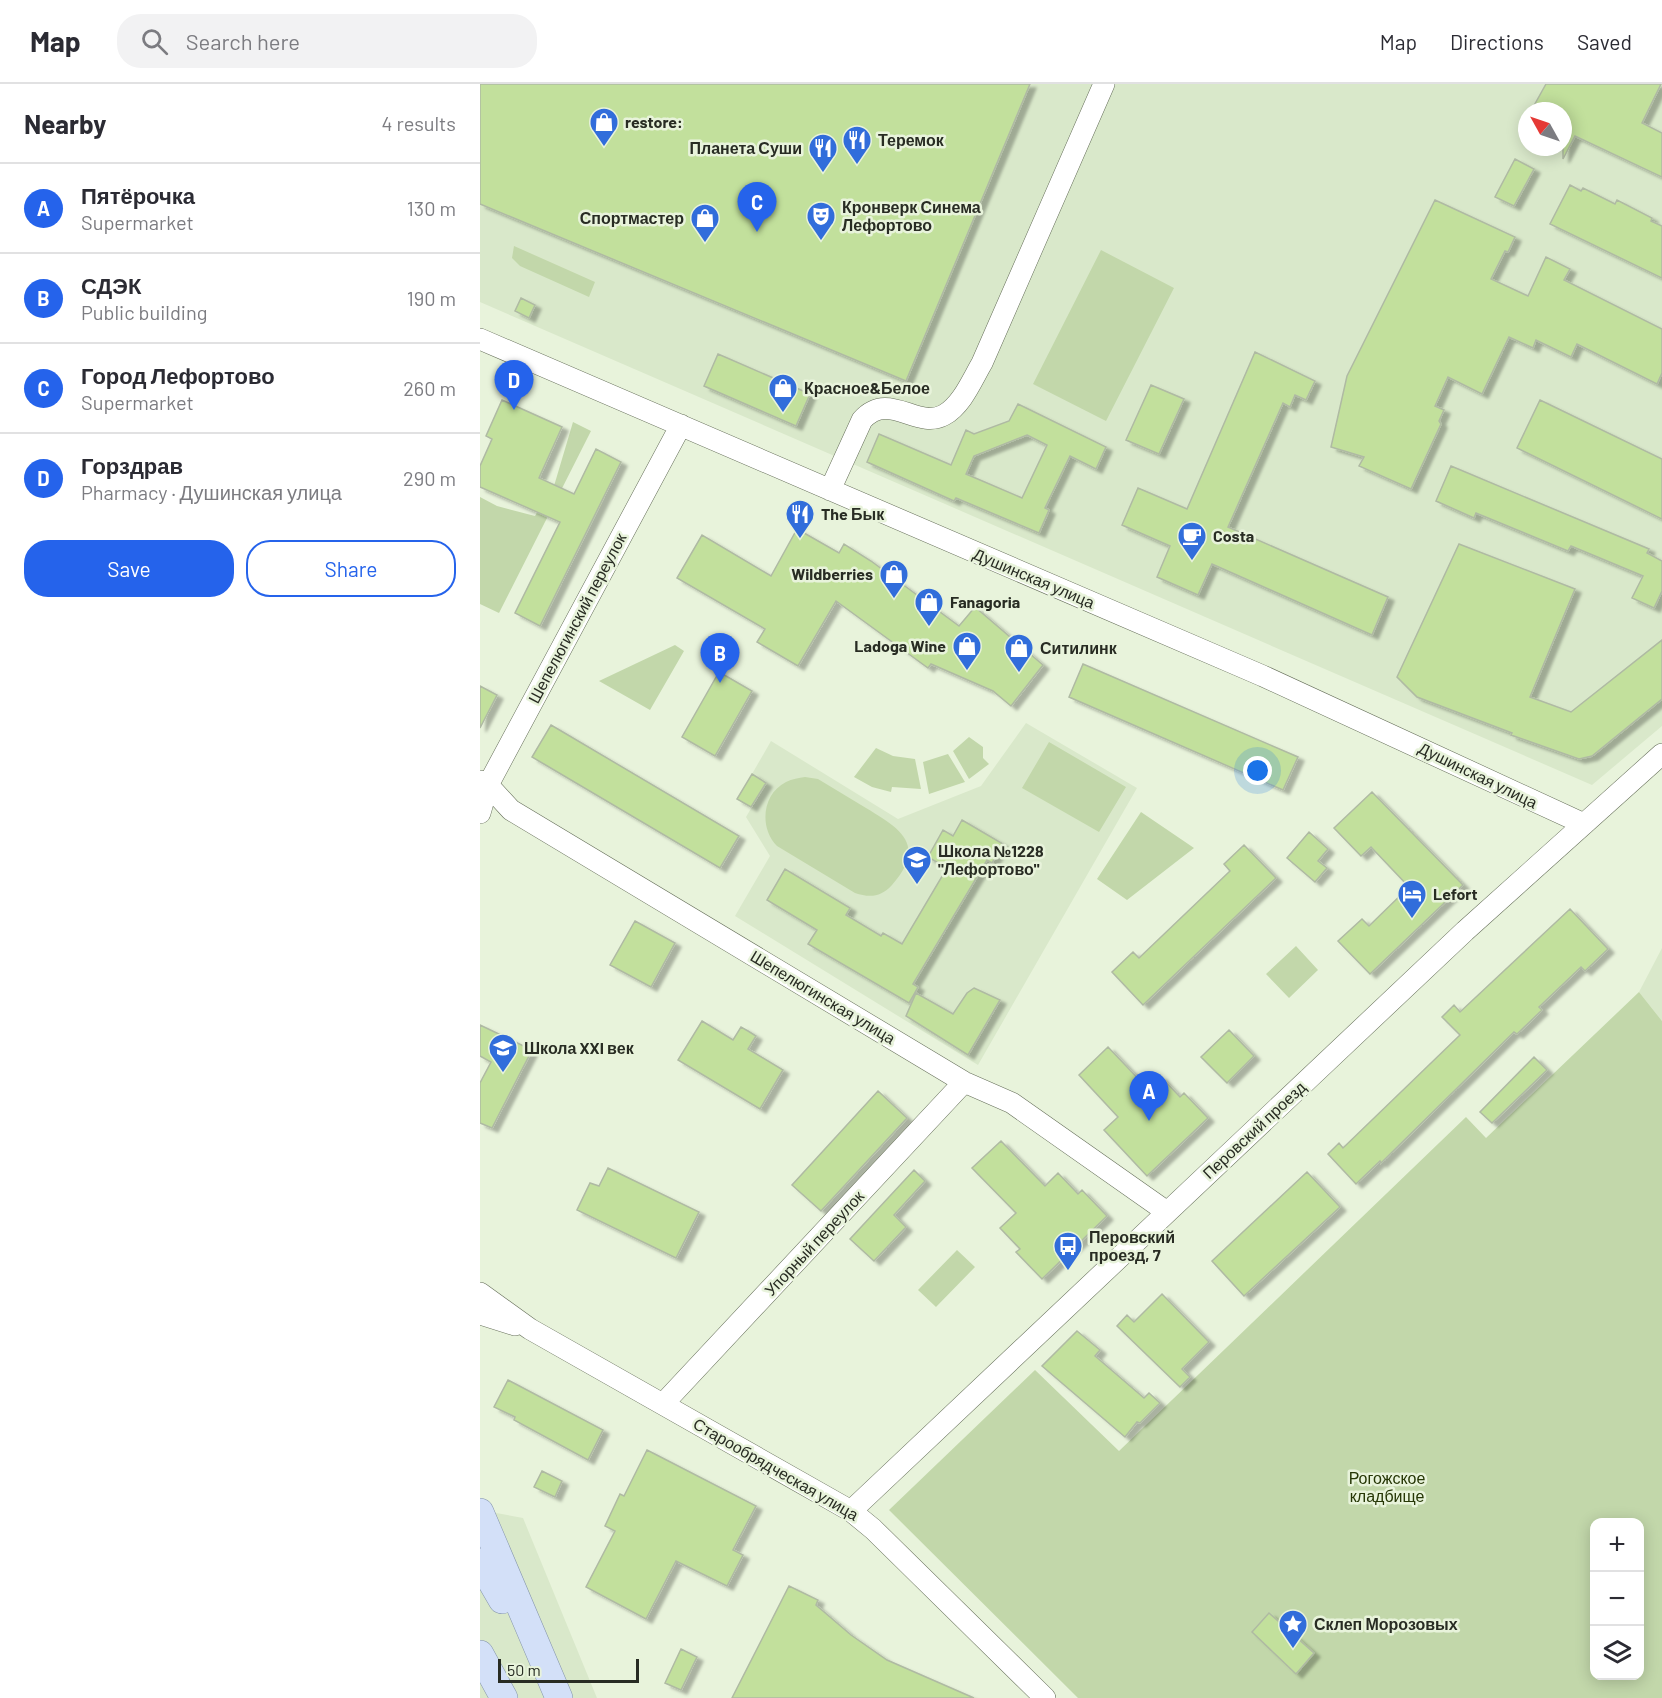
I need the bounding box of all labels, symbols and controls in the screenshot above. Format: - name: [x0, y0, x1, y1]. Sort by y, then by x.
- search box: [117, 14, 537, 68]
- text: Map: [30, 24, 81, 58]
- icon: search: [138, 25, 171, 58]
- text: Search here: [186, 28, 300, 54]
- text: Map: [1380, 29, 1417, 54]
- text: Directions: [1450, 29, 1544, 54]
- text: Saved: [1577, 29, 1632, 54]
- north arrow: [1518, 102, 1572, 156]
- shop icon: restore:: [588, 106, 620, 148]
- text: Nearby: [24, 108, 106, 139]
- text: 4 results: [381, 111, 456, 135]
- place label: restore:: [625, 112, 683, 131]
- restaurant icon: Теремок: [841, 124, 873, 166]
- place label: Теремок: [878, 130, 945, 149]
- restaurant icon: Планета Суши: [807, 132, 839, 174]
- place label: Планета Суши: [690, 138, 802, 157]
- text: Пятёрочка: [81, 182, 195, 208]
- pin: C: [738, 182, 776, 232]
- text: A: [37, 196, 50, 220]
- text: 130 m: [407, 196, 456, 220]
- place label: Кронверк Синема Лефортово: [842, 197, 981, 234]
- theatre icon: Кронверк Синема Лефортово: [805, 200, 837, 242]
- shop icon: Спортмастер: [689, 202, 721, 244]
- place label: Спортмастер: [580, 208, 684, 227]
- text: Supermarket: [81, 210, 194, 234]
- text: СДЭК: [81, 272, 141, 298]
- text: B: [37, 286, 50, 310]
- text: 190 m: [407, 286, 456, 310]
- text: Public building: [81, 300, 207, 324]
- pin: D: [495, 360, 534, 410]
- text: Город Лефортово: [81, 362, 275, 388]
- shop icon: Красное&Белое: [767, 372, 799, 414]
- text: C: [37, 376, 50, 400]
- text: 260 m: [403, 376, 456, 400]
- place label: Красное&Белое: [804, 378, 930, 397]
- text: Supermarket: [81, 390, 194, 414]
- text: Горздрав: [81, 452, 183, 478]
- text: D: [37, 466, 50, 490]
- text: 290 m: [403, 466, 456, 490]
- text: Pharmacy · Душинская улица: [81, 480, 342, 504]
- restaurant icon: The Бык: [784, 498, 816, 540]
- place label: The Бык: [821, 504, 885, 523]
- cafe icon: Costa: [1176, 520, 1208, 562]
- place label: Costa: [1213, 526, 1254, 545]
- street label: Шепелюгинский переулок: [524, 529, 630, 706]
- button: Save: [24, 540, 234, 597]
- button: Share: [246, 540, 456, 597]
- street label: Душинская улица: [971, 543, 1098, 612]
- shop icon: Wildberries: [878, 558, 910, 600]
- place label: Wildberries: [791, 564, 873, 583]
- shop icon: Fanagoria: [913, 586, 945, 628]
- place label: Fanagoria: [950, 592, 1020, 611]
- shop icon: Ladoga Wine: [951, 630, 983, 672]
- shop icon: Ситилинк: [1003, 632, 1035, 674]
- pin: B: [700, 634, 740, 683]
- place label: Ladoga Wine: [854, 636, 946, 655]
- place label: Ситилинк: [1040, 638, 1118, 657]
- street label: Душинская улица: [1416, 738, 1541, 812]
- your location: [1243, 756, 1272, 785]
- place label: Школа №1228 "Лефортово": [938, 841, 1044, 878]
- school or university icon: Школа №1228 "Лефортово": [901, 844, 933, 886]
- hotel icon: Lefort: [1396, 878, 1428, 920]
- place label: Lefort: [1433, 884, 1478, 903]
- street label: Шепелюгинская улица: [747, 946, 899, 1047]
- school or university icon: Школа XXI век: [487, 1032, 519, 1074]
- place label: Школа XXI век: [524, 1038, 635, 1057]
- pin: A: [1130, 1072, 1168, 1121]
- street label: Перовский проезд: [1198, 1077, 1310, 1182]
- street label: Упорный переулок: [760, 1185, 868, 1299]
- place label: Перовский проезд, 7: [1089, 1227, 1175, 1264]
- bus stop icon: Перовский проезд, 7: [1052, 1230, 1084, 1272]
- street label: Старообрядческая улица: [690, 1413, 862, 1524]
- park label: Рогожское кладбище: [1349, 1468, 1425, 1505]
- map controls: [1590, 1518, 1644, 1680]
- button: +: [1590, 1518, 1644, 1572]
- button: −: [1590, 1572, 1644, 1626]
- place icon: Склеп Морозовых: [1277, 1608, 1309, 1650]
- place label: Склеп Морозовых: [1314, 1614, 1458, 1633]
- button: layers: [1590, 1626, 1644, 1680]
- scale bar: [498, 1656, 639, 1684]
- text: 50 m: [507, 1660, 541, 1679]

